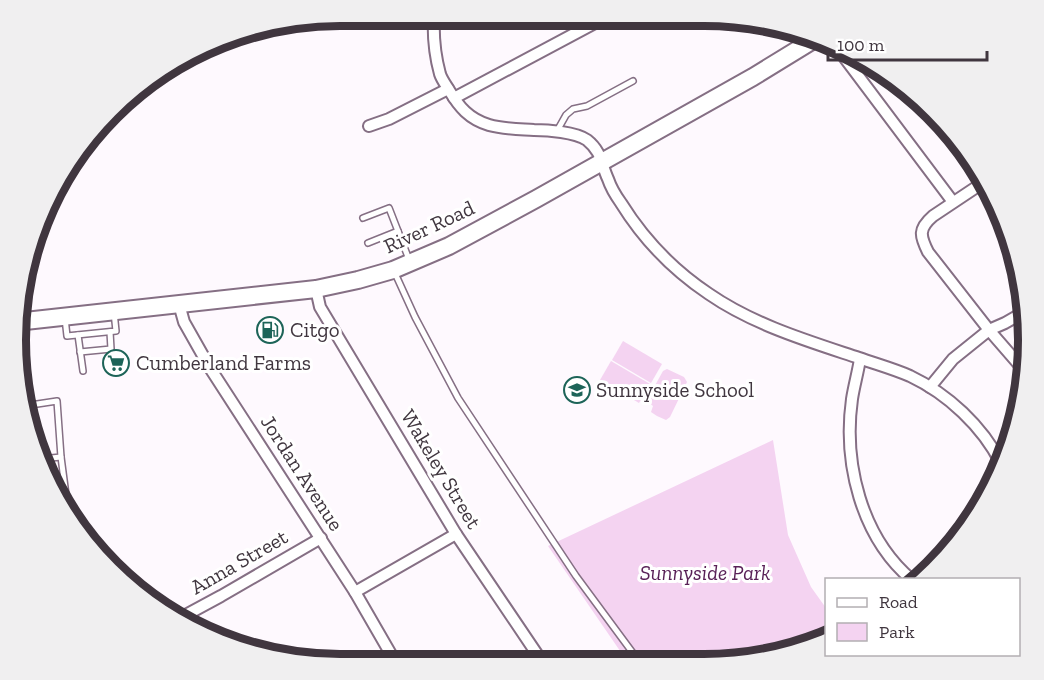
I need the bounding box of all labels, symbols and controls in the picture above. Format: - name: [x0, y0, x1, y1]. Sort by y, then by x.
- scale bar: [828, 24, 987, 62]
- text: 100 m: [837, 34, 885, 56]
- street label: River Road: [379, 194, 479, 258]
- fuel station icon: Citgo: [255, 315, 285, 345]
- place label: Citgo: [290, 317, 340, 342]
- supermarket icon: Cumberland Farms: [101, 348, 131, 378]
- place label: Cumberland Farms: [136, 350, 311, 375]
- school or university icon: Sunnyside School: [562, 375, 592, 405]
- place label: Sunnyside School: [596, 377, 754, 402]
- street label: Wakeley Street: [396, 405, 487, 533]
- street label: Jordan Avenue: [256, 410, 349, 535]
- street label: Anna Street: [186, 524, 292, 599]
- park label: Sunnyside Park: [640, 560, 770, 585]
- legend: [825, 578, 1020, 656]
- text: Road: [879, 591, 918, 613]
- text: Park: [879, 621, 915, 643]

